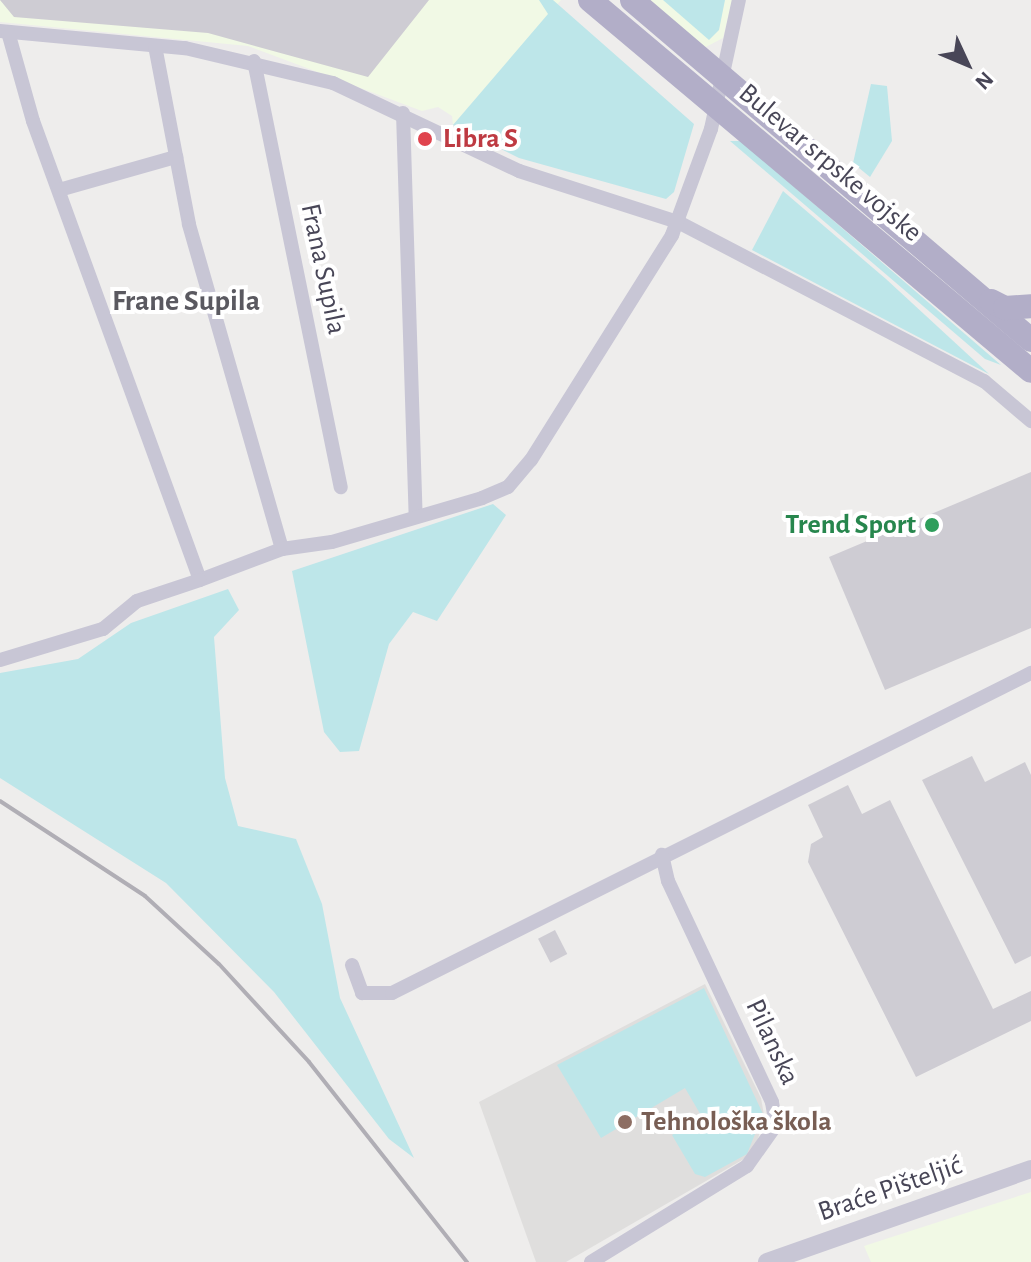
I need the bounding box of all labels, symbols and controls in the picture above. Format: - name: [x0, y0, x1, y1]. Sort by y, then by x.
- north arrow: [927, 24, 1007, 104]
- text: N: [971, 68, 997, 94]
- street label: Bulevar srpske vojske: [732, 77, 928, 249]
- place label: Libra S: [443, 122, 518, 156]
- marker: Libra S: [414, 128, 436, 150]
- street label: Frana Supila: [293, 201, 353, 337]
- district label: Frane Supila: [112, 283, 260, 319]
- place label: Trend Sport: [785, 508, 916, 542]
- marker: Trend Sport: [923, 516, 941, 534]
- street label: Pilanska: [738, 994, 806, 1090]
- place label: Tehnološka škola: [641, 1105, 832, 1139]
- marker: Tehnološka škola: [616, 1113, 634, 1131]
- street label: Braće Pišteljić: [814, 1149, 966, 1229]

